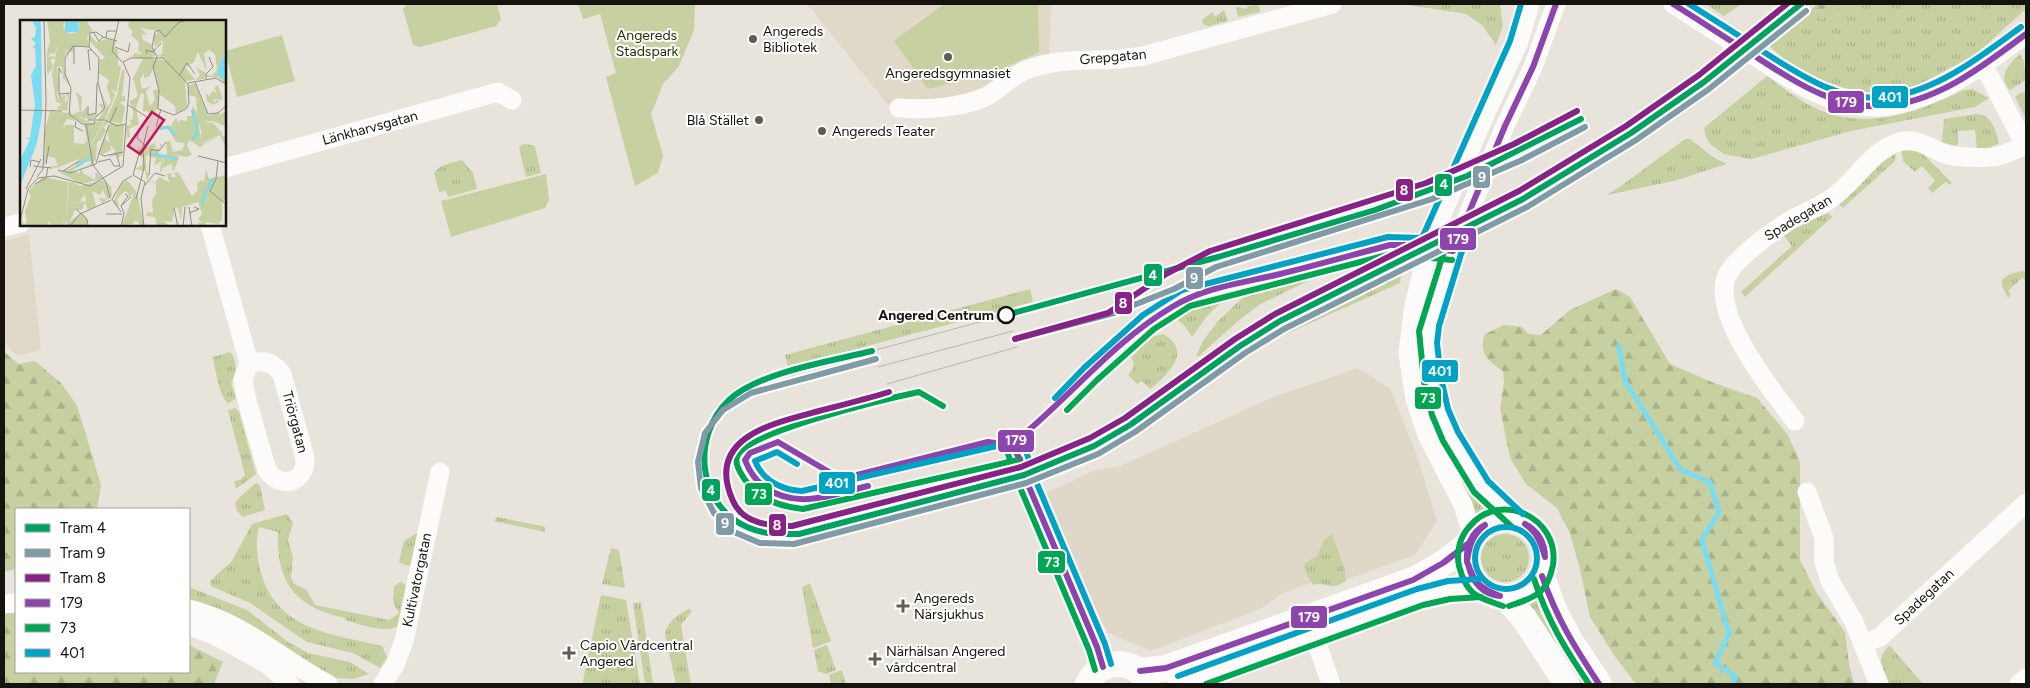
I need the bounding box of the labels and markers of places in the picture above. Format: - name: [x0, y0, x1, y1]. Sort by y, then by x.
- place label: Angereds Bibliotek: [763, 23, 823, 56]
- marker: Angereds Bibliotek: [747, 33, 759, 45]
- marker: Angeredsgymnasiet: [942, 51, 954, 63]
- place label: Angeredsgymnasiet: [885, 65, 1011, 82]
- place label: Blå Stället: [687, 112, 749, 129]
- marker: Blå Stället: [753, 114, 765, 126]
- place label: Angereds Teater: [832, 123, 935, 140]
- marker: Angereds Teater: [816, 125, 828, 137]
- marker: Angered Centrum: [997, 306, 1015, 324]
- place label: Angered Centrum: [878, 307, 994, 324]
- place label: Angereds Närsjukhus: [914, 590, 984, 623]
- marker: Angereds Närsjukhus: [896, 599, 910, 613]
- place label: Capio Vårdcentral Angered: [580, 637, 693, 670]
- place label: Närhälsan Angered vårdcentral: [886, 643, 1005, 676]
- marker: Capio Vårdcentral Angered: [562, 646, 576, 660]
- marker: Närhälsan Angered vårdcentral: [868, 652, 882, 666]

